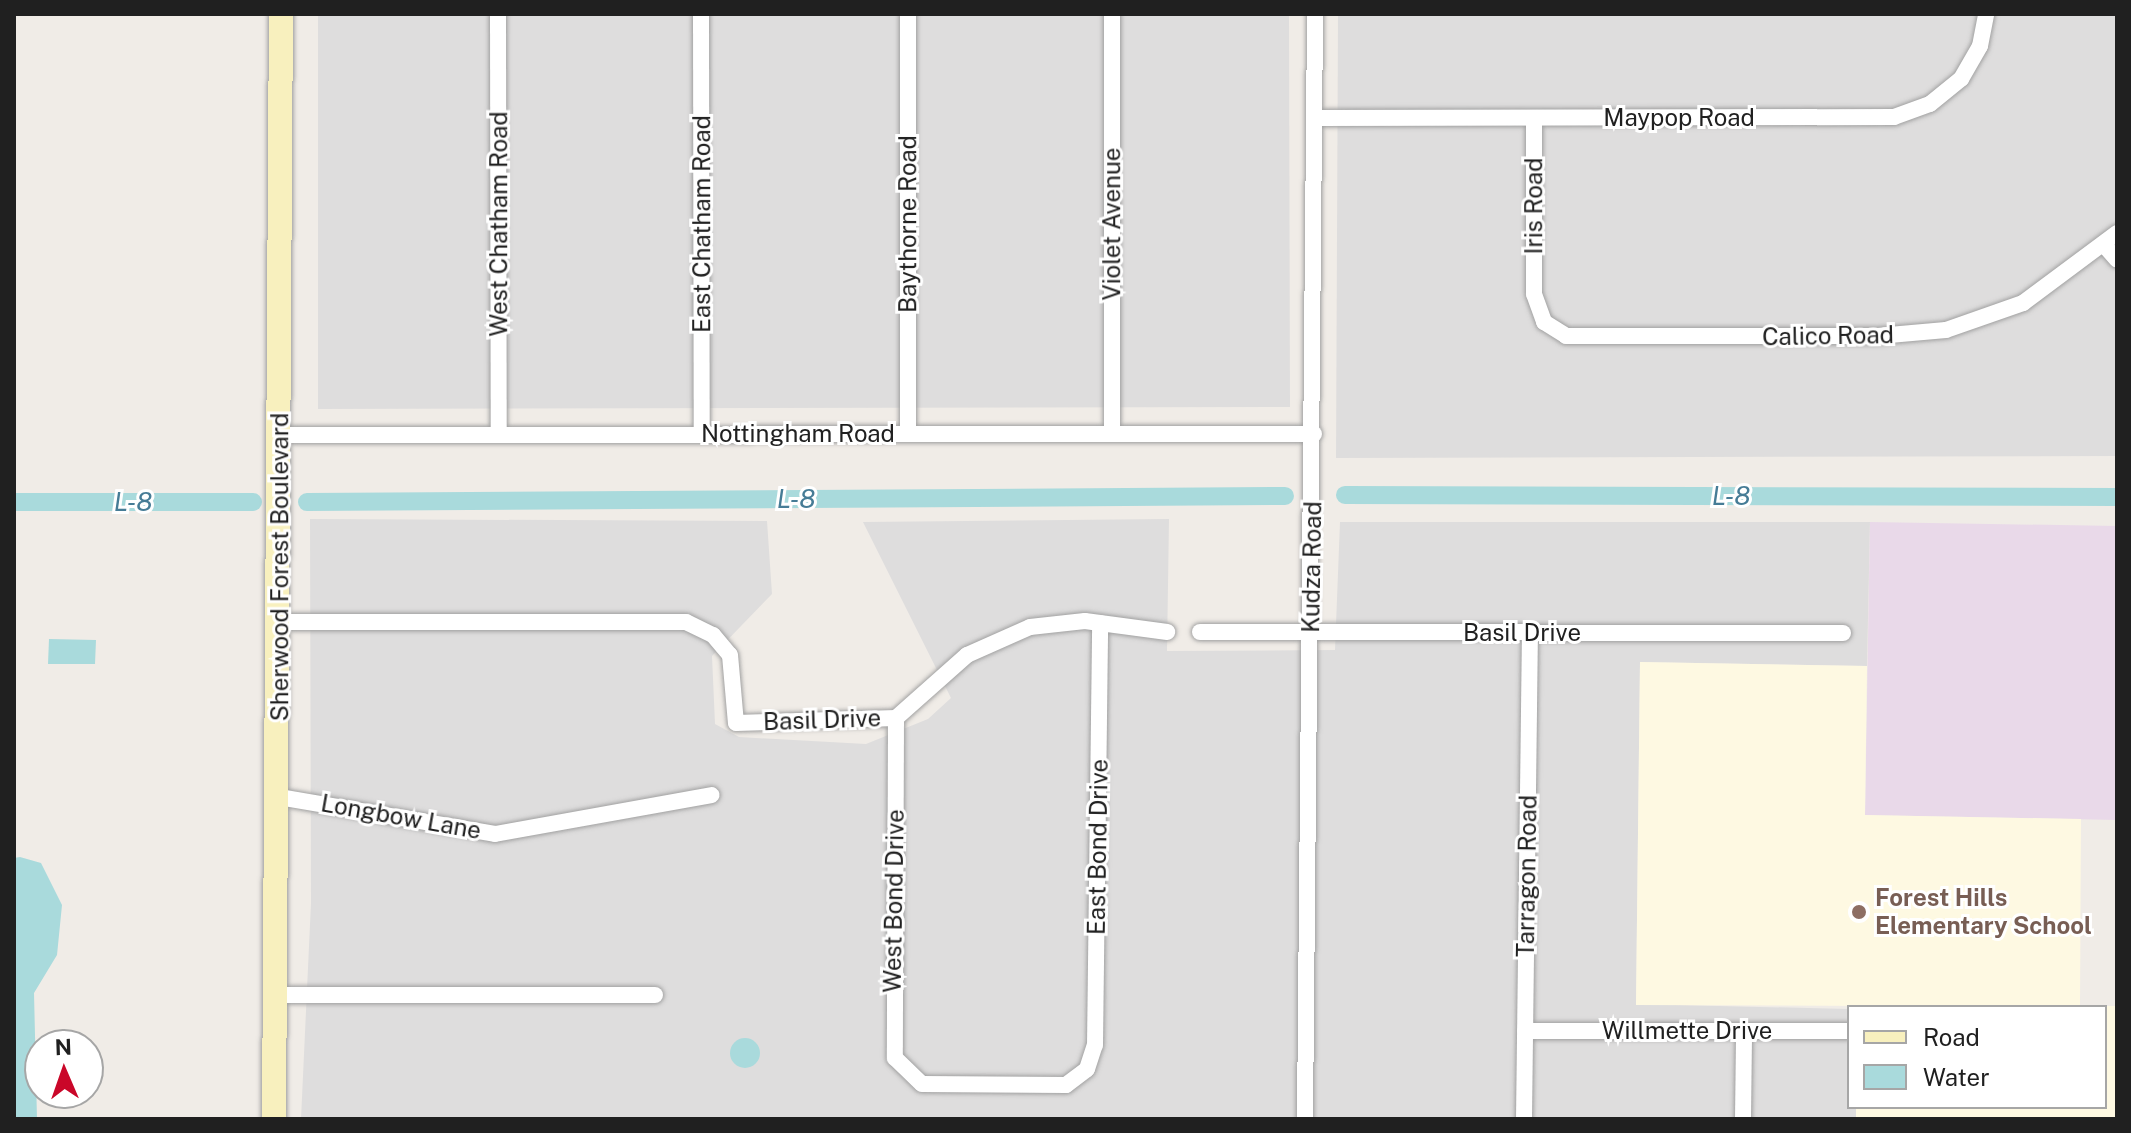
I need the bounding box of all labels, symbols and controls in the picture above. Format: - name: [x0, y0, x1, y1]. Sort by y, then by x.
- street label: Maypop Road: [1603, 104, 1755, 132]
- street label: West Chatham Road: [485, 111, 513, 337]
- street label: East Chatham Road: [688, 115, 716, 333]
- street label: Baythorne Road: [894, 135, 922, 313]
- street label: Violet Avenue: [1098, 148, 1126, 300]
- street label: Iris Road: [1520, 158, 1548, 254]
- street label: Calico Road: [1762, 320, 1894, 352]
- street label: Sherwood Forest Boulevard: [266, 413, 294, 721]
- street label: Nottingham Road: [701, 420, 895, 448]
- water label: L-8: [1712, 480, 1750, 512]
- water label: L-8: [777, 483, 815, 515]
- water label: L-8: [114, 486, 152, 518]
- street label: Kudza Road: [1296, 501, 1328, 633]
- street label: Basil Drive: [1463, 619, 1581, 647]
- street label: Basil Drive: [763, 704, 881, 736]
- street label: East Bond Drive: [1082, 759, 1114, 935]
- street label: Longbow Lane: [319, 789, 483, 845]
- street label: Tarragon Road: [1511, 795, 1543, 957]
- street label: West Bond Drive: [878, 809, 910, 993]
- place label: Forest Hills Elementary School: [1875, 884, 2092, 940]
- marker: Forest Hills Elementary School: [1850, 903, 1868, 921]
- legend: [1847, 1005, 2107, 1109]
- street label: Willmette Drive: [1602, 1017, 1772, 1045]
- text: Road: [1923, 1023, 1980, 1051]
- north arrow: [24, 1029, 104, 1109]
- text: N: [54, 1034, 72, 1060]
- text: Water: [1923, 1063, 1990, 1091]

